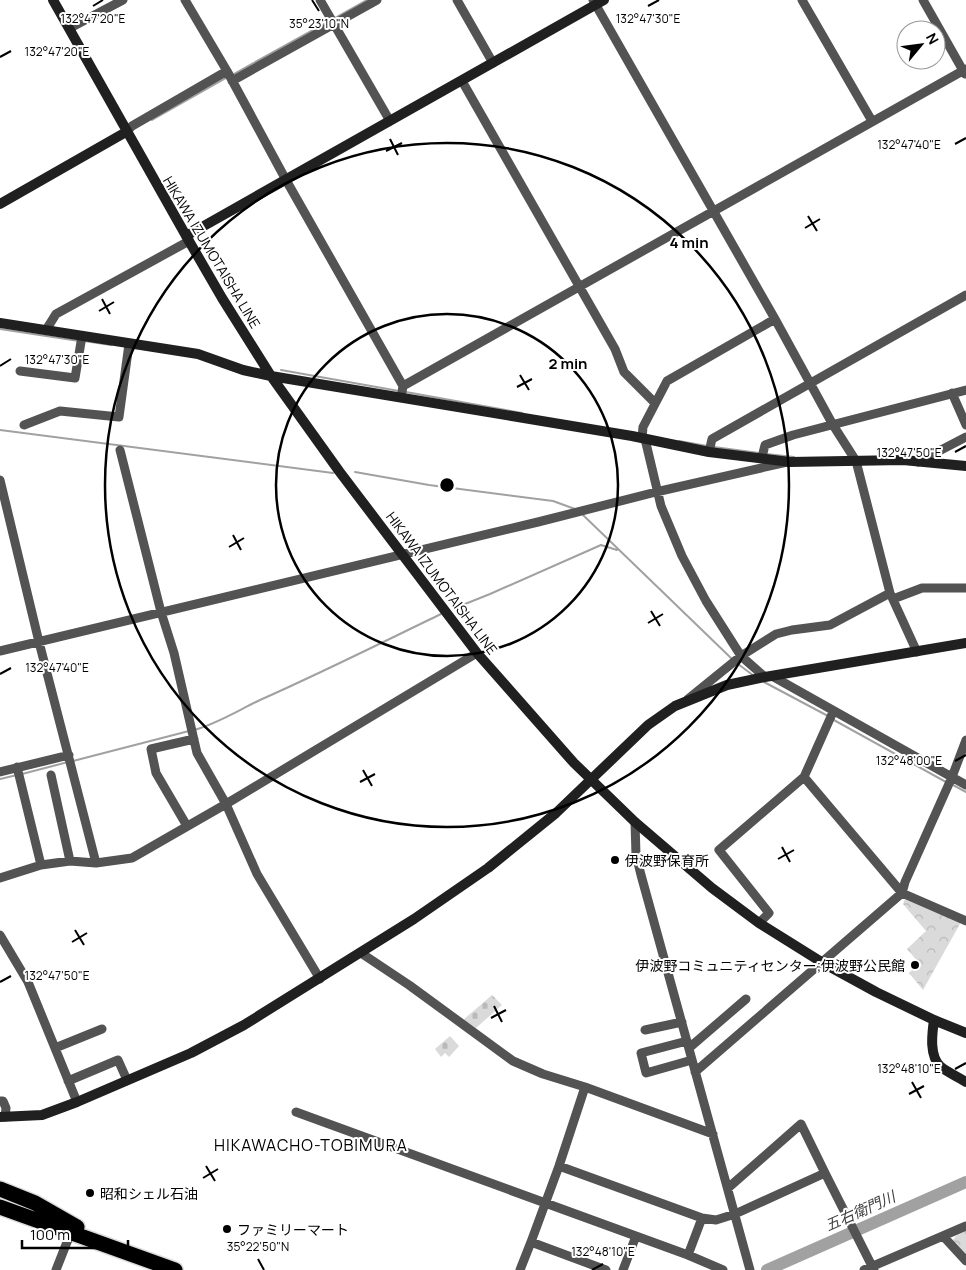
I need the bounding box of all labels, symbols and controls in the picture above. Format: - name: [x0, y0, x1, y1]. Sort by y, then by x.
- text: 132°47'20"E: [61, 10, 126, 27]
- text: 132°47'30"E: [616, 10, 681, 27]
- text: 35°23'10"N: [289, 15, 349, 32]
- north arrow: [896, 20, 946, 70]
- text: N: [922, 29, 944, 47]
- text: 132°47'20"E: [25, 43, 90, 60]
- text: 132°47'40"E: [877, 136, 941, 153]
- street label: HIKAWA IZUMOTAISHA LINE: [159, 172, 265, 332]
- text: 4 min: [669, 232, 709, 253]
- text: 132°47'30"E: [25, 351, 90, 368]
- text: 2 min: [548, 353, 588, 374]
- text: 132°47'50"E: [876, 444, 942, 461]
- centre of rings: [438, 476, 456, 494]
- street label: HIKAWA IZUMOTAISHA LINE: [382, 508, 502, 658]
- text: 132°47'40"E: [25, 659, 89, 676]
- text: 132°48'00"E: [876, 752, 942, 769]
- place label: 伊波野保育所: [625, 851, 709, 870]
- marker: 伊波野保育所: [609, 854, 621, 866]
- place label: 伊波野コミュニティセンター;伊波野公民館: [636, 956, 905, 975]
- marker: 伊波野コミュニティセンター;伊波野公民館: [909, 959, 921, 971]
- text: 132°47'50"E: [24, 967, 90, 984]
- text: 132°48'10"E: [877, 1060, 941, 1077]
- district label: HIKAWACHO-TOBIMURA: [214, 1134, 408, 1156]
- place label: 昭和シェル石油: [100, 1184, 198, 1203]
- water label: 五右衛門川: [821, 1185, 900, 1236]
- marker: 昭和シェル石油: [84, 1187, 96, 1199]
- scale bar: [22, 1218, 129, 1250]
- place label: ファミリーマート: [237, 1220, 349, 1239]
- marker: ファミリーマート: [221, 1223, 233, 1235]
- text: 100 m: [30, 1224, 70, 1245]
- text: 35°22'50"N: [227, 1238, 289, 1255]
- text: 132°48'10"E: [571, 1243, 635, 1260]

